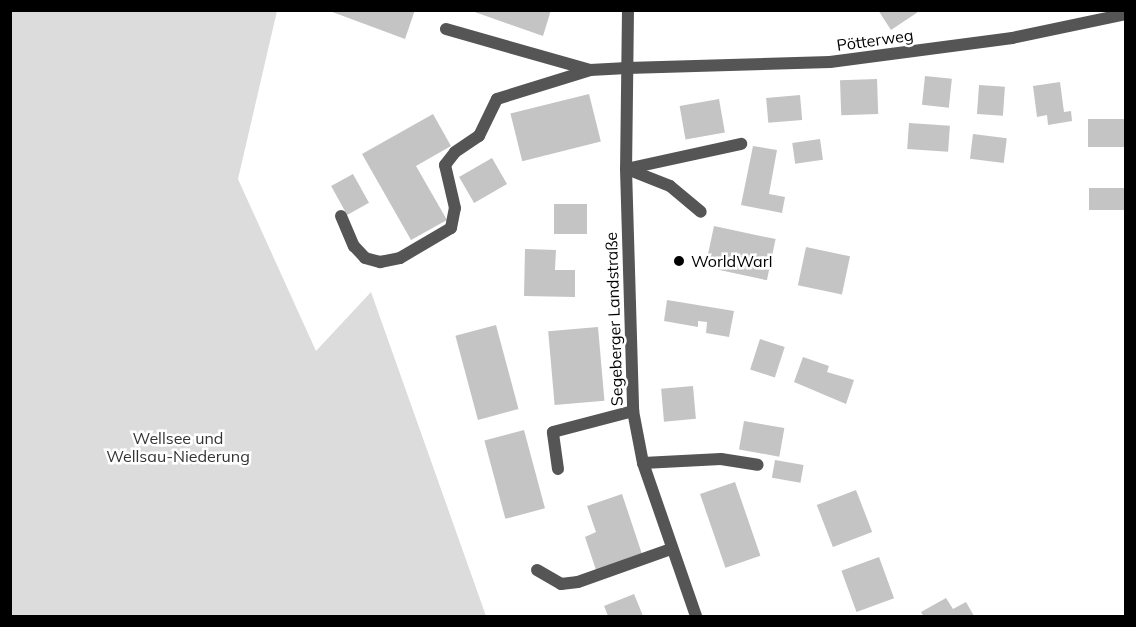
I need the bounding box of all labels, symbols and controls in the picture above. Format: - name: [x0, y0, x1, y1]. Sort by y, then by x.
- street label: Pötterweg: [835, 25, 915, 55]
- street label: Segeberger Landstraße: [601, 232, 627, 406]
- place label: WorldWarI: [691, 251, 773, 271]
- marker: WorldWarI: [672, 254, 686, 268]
- park label: Wellsee und Wellsau-Niederung: [106, 428, 250, 466]

